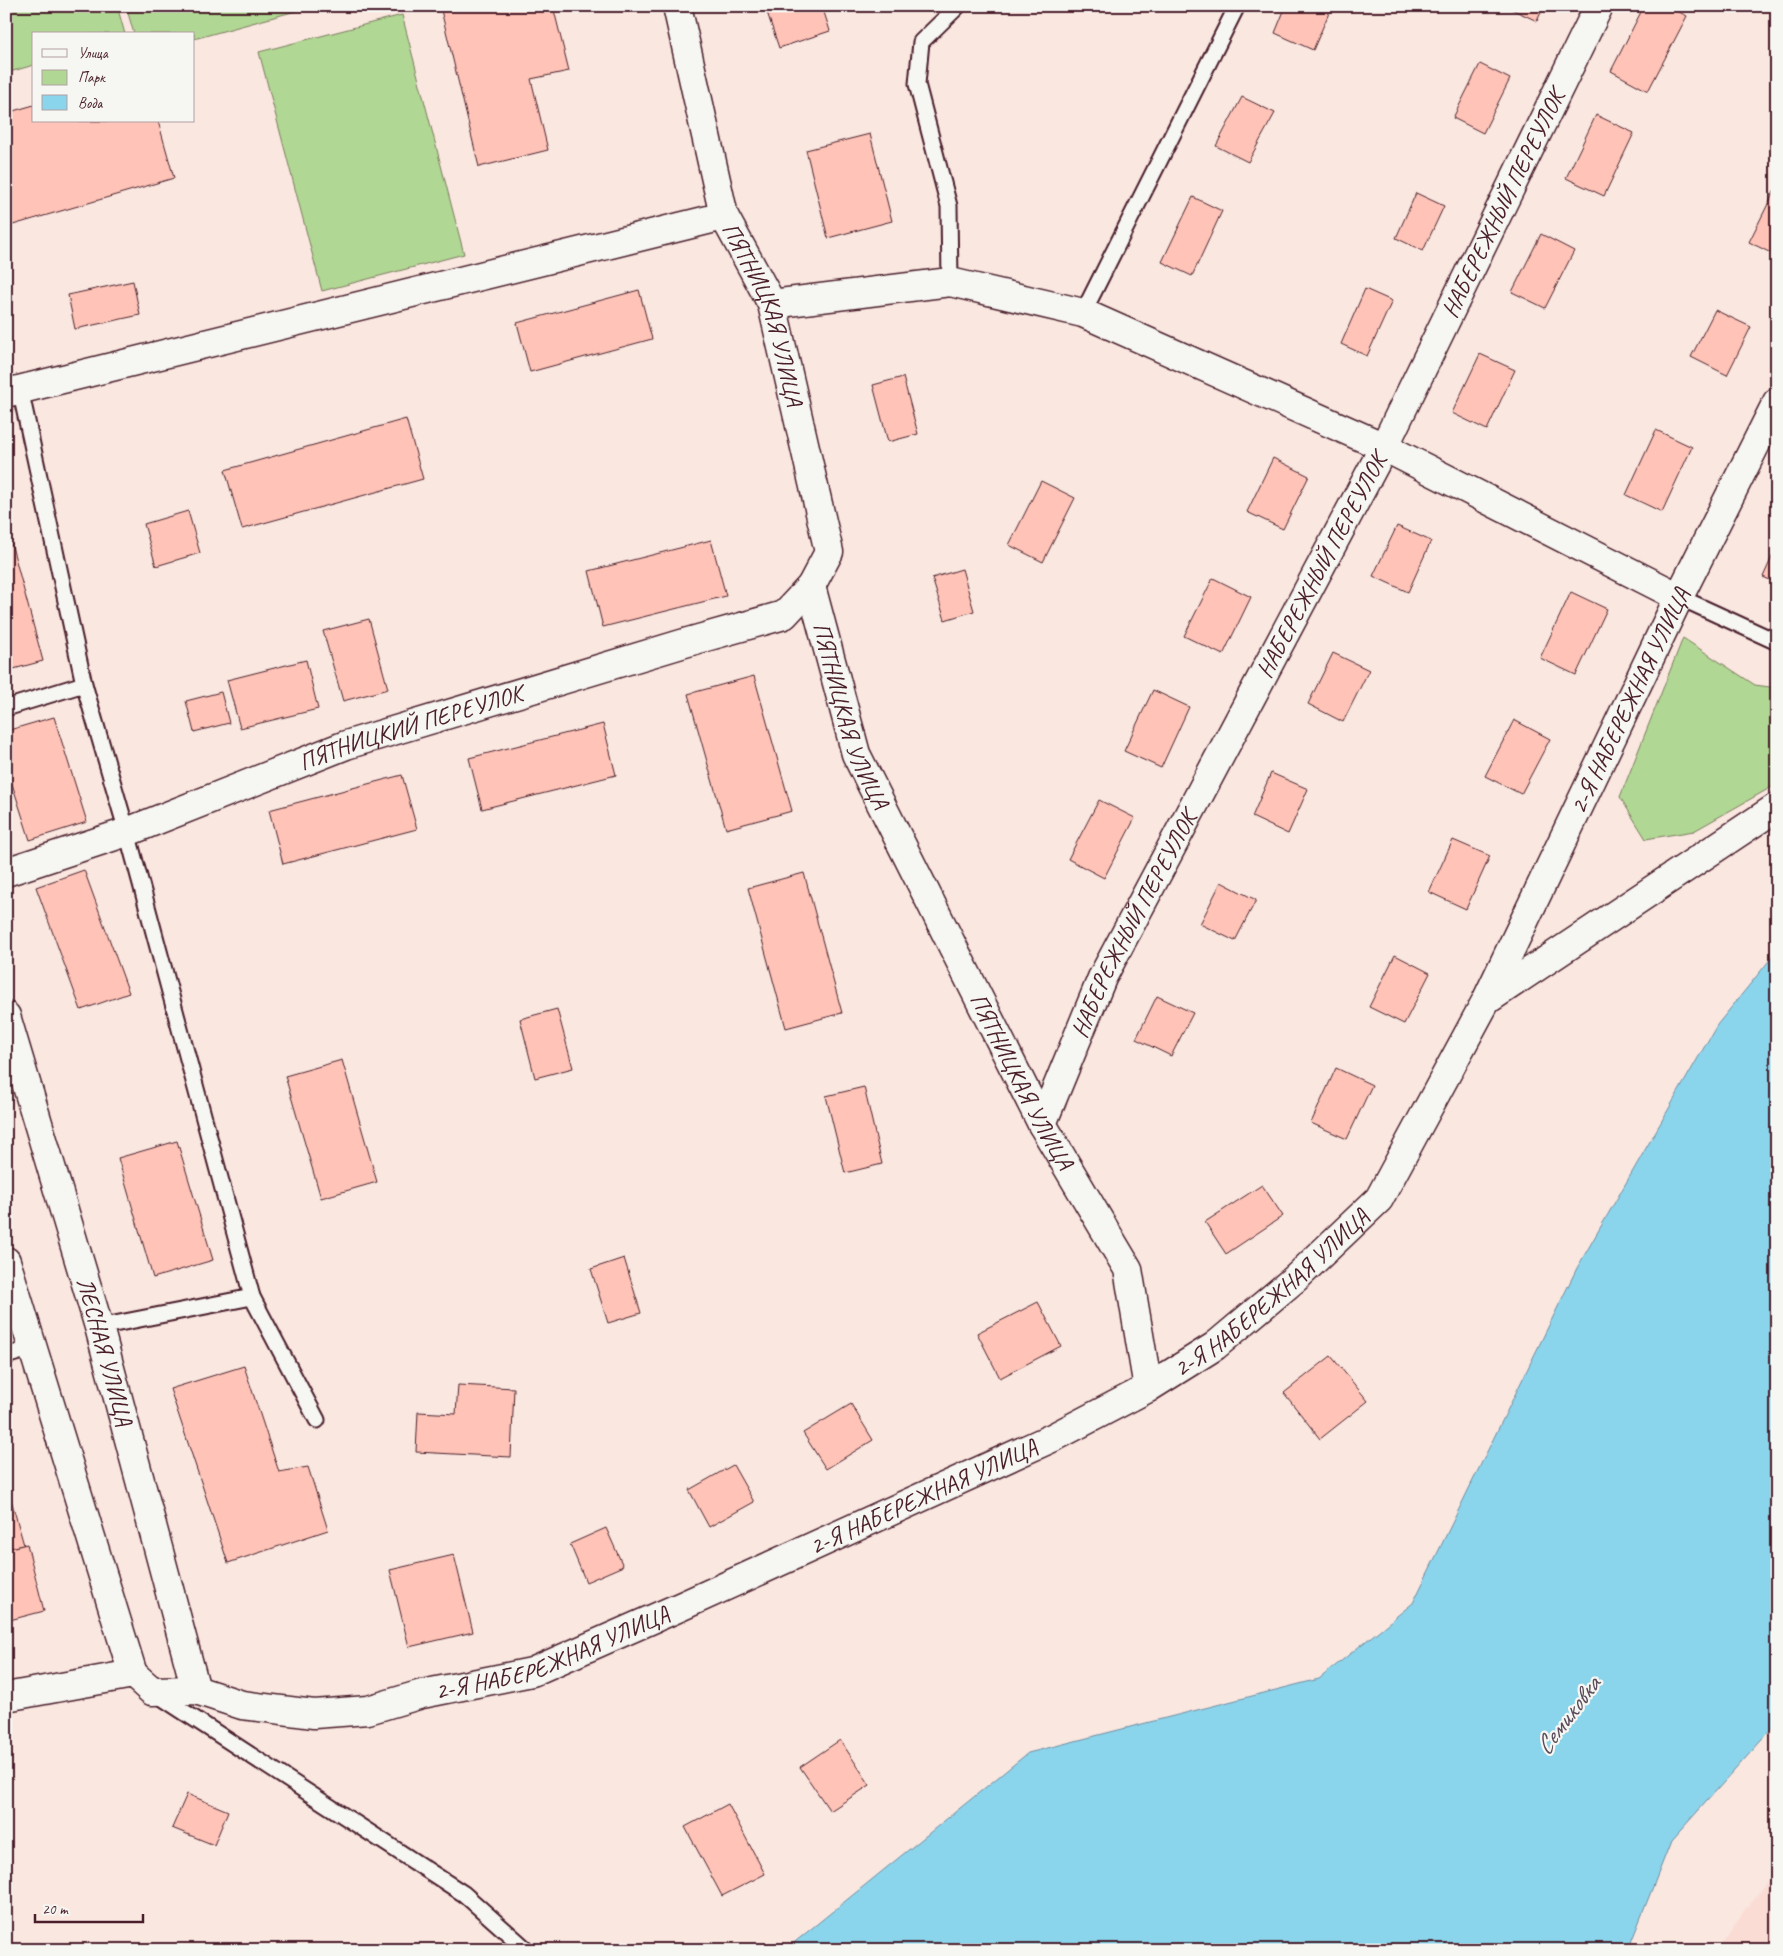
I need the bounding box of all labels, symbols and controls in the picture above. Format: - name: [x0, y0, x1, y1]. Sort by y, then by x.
- legend: [32, 32, 195, 122]
- text: Улица: [78, 44, 109, 63]
- text: Парк: [78, 68, 106, 87]
- street label: НАБЕРЕЖНЫЙ ПЕРЕУЛОК: [1434, 80, 1573, 322]
- text: Вода: [78, 94, 103, 113]
- street label: ПЯТНИЦКАЯ УЛИЦА: [715, 217, 810, 410]
- street label: НАБЕРЕЖНЫЙ ПЕРЕУЛОК: [1249, 444, 1395, 683]
- street label: 2-Я НАБЕРЕЖНАЯ УЛИЦА: [1563, 582, 1697, 818]
- street label: ПЯТНИЦКАЯ УЛИЦА: [806, 619, 896, 814]
- street label: ПЯТНИЦКИЙ ПЕРЕУЛОК: [294, 676, 531, 777]
- street label: НАБЕРЕЖНЫЙ ПЕРЕУЛОК: [1064, 801, 1205, 1042]
- street label: ПЯТНИЦКАЯ УЛИЦА: [964, 988, 1081, 1175]
- street label: 2-Я НАБЕРЕЖНАЯ УЛИЦА: [1168, 1201, 1376, 1383]
- street label: ЛЕСНАЯ УЛИЦА: [70, 1274, 140, 1430]
- street label: 2-Я НАБЕРЕЖНАЯ УЛИЦА: [805, 1431, 1043, 1561]
- street label: 2-Я НАБЕРЕЖНАЯ УЛИЦА: [432, 1598, 675, 1706]
- water label: Семиковка: [1528, 1668, 1609, 1761]
- scale bar: [35, 1891, 142, 1923]
- text: 20 m: [42, 1900, 69, 1919]

